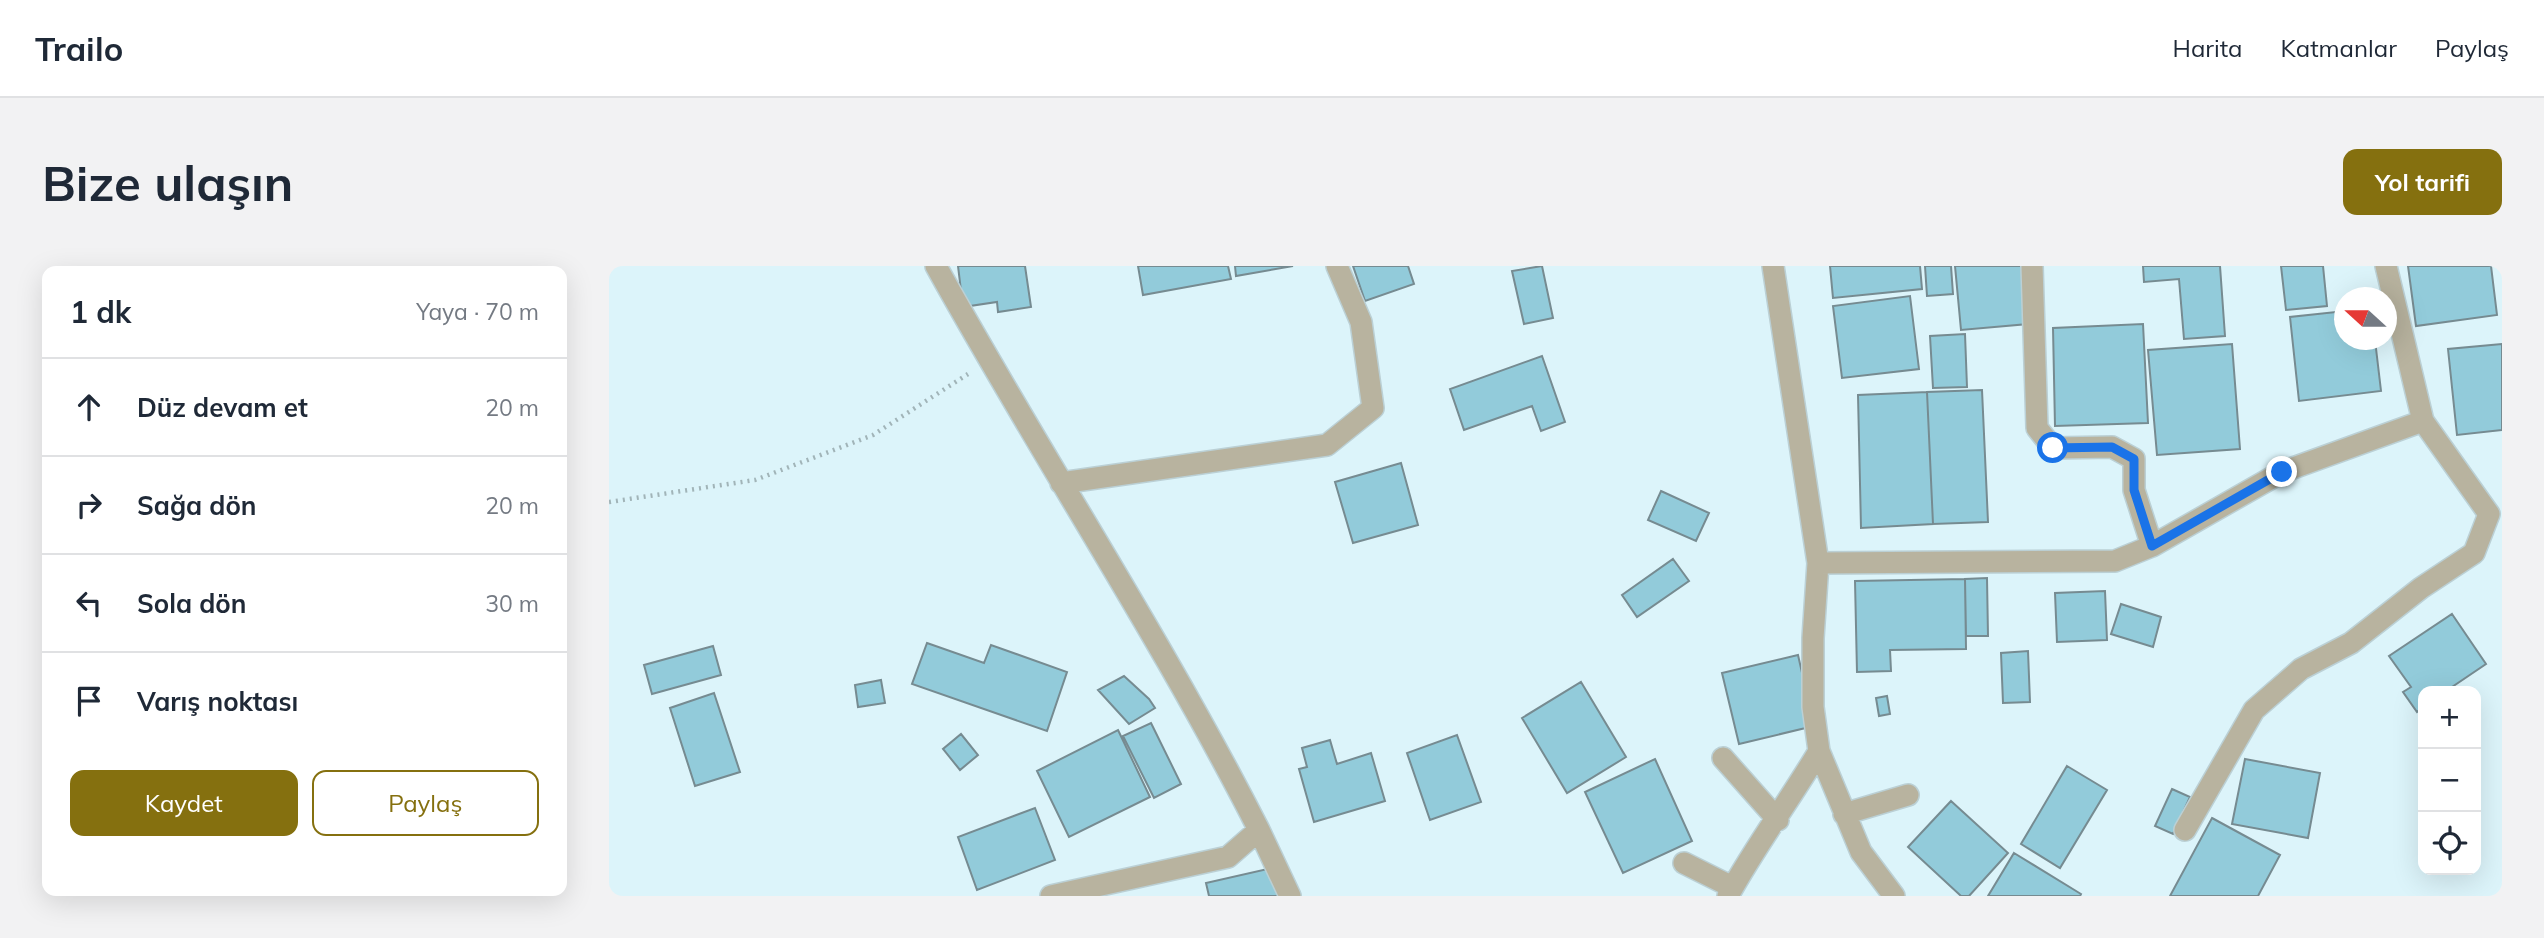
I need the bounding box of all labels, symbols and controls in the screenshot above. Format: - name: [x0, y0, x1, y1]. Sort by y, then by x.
- text: Trailo: [35, 28, 123, 69]
- text: Harita: [2173, 33, 2243, 63]
- text: Katmanlar: [2281, 33, 2397, 63]
- text: Paylaş: [2435, 33, 2509, 63]
- button: Yol tarifi: [2343, 149, 2502, 215]
- text: Bize ulaşın: [42, 152, 293, 213]
- north arrow: [2334, 287, 2397, 350]
- text: 1 dk: [70, 293, 131, 331]
- text: Yaya · 70 m: [416, 297, 539, 326]
- icon: ahead: [70, 388, 108, 426]
- text: Düz devam et: [137, 391, 308, 424]
- text: 20 m: [485, 393, 539, 422]
- route start: [2037, 432, 2068, 463]
- route end: [2266, 456, 2297, 487]
- icon: right: [70, 486, 108, 524]
- text: Sağa dön: [137, 489, 257, 522]
- text: 20 m: [485, 491, 539, 520]
- icon: left: [70, 584, 108, 622]
- text: Sola dön: [137, 587, 246, 620]
- text: 30 m: [485, 589, 539, 618]
- icon: arrive: [70, 682, 108, 720]
- text: Varış noktası: [137, 685, 298, 718]
- map controls: [2418, 686, 2481, 875]
- button: +: [2418, 686, 2481, 749]
- button: −: [2418, 749, 2481, 812]
- button: Kaydet: [70, 770, 298, 836]
- button: Paylaş: [312, 770, 539, 836]
- button: locate: [2418, 812, 2481, 875]

